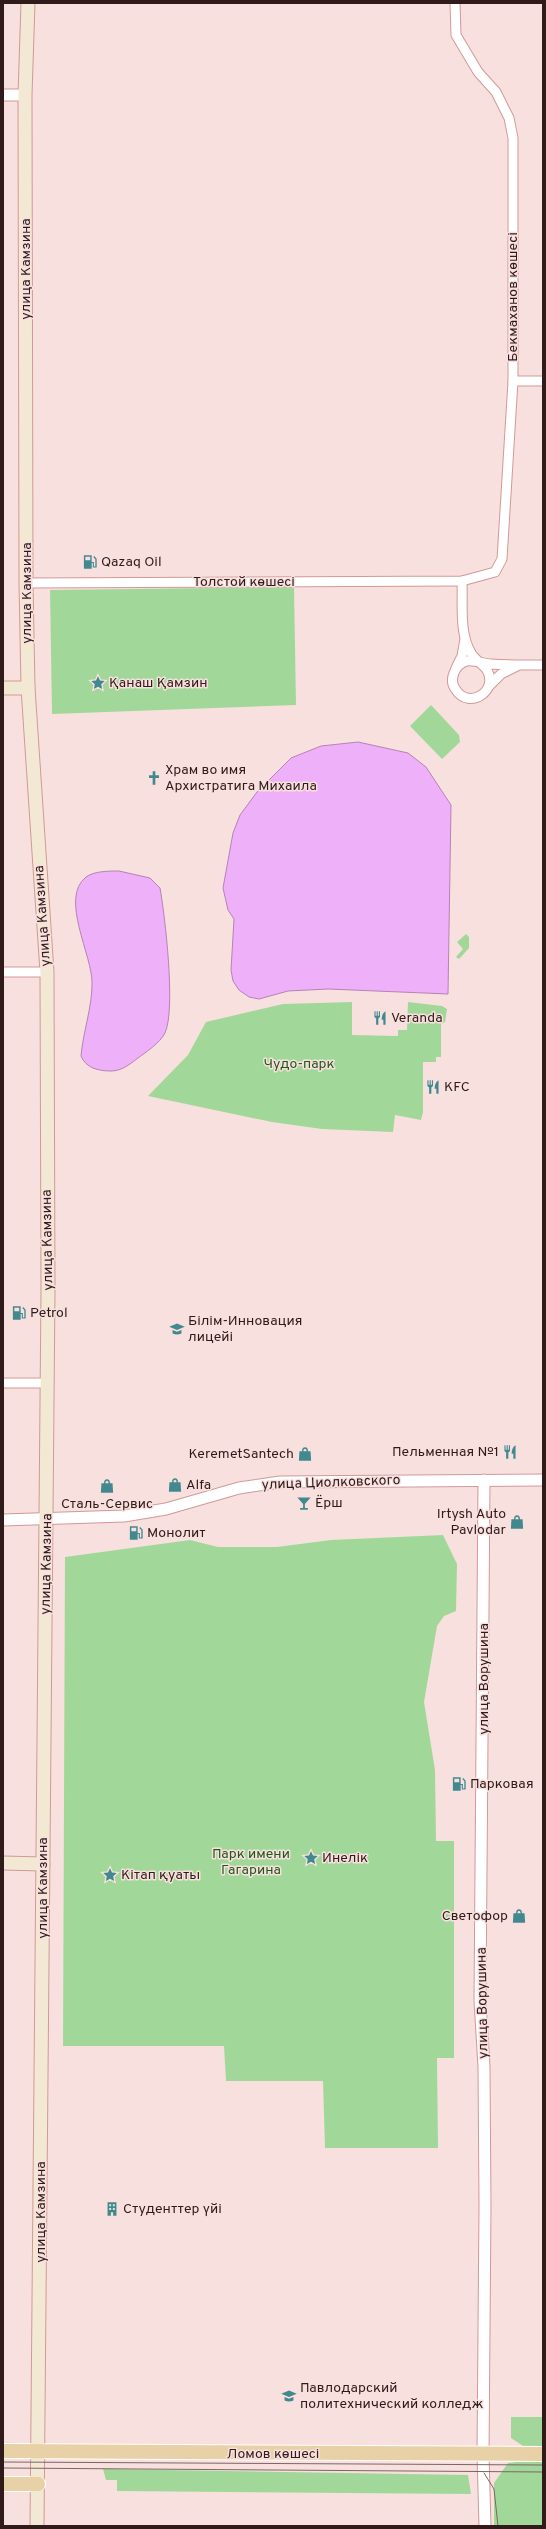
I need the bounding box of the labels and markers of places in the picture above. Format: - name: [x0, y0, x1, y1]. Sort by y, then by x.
- fuel station icon: Qazaq Oil: [82, 554, 98, 570]
- place label: Qazaq Oil: [101, 554, 162, 571]
- place icon: Қанаш Қамзин: [90, 675, 106, 691]
- place label: Қанаш Қамзин: [109, 675, 208, 692]
- place label: Храм во имя Архистратига Михаила: [165, 762, 317, 795]
- church icon: Храм во имя Архистратига Михаила: [146, 770, 162, 786]
- restaurant icon: Veranda: [372, 1010, 388, 1026]
- place label: Veranda: [391, 1010, 443, 1027]
- restaurant icon: KFC: [425, 1079, 441, 1095]
- place label: KFC: [444, 1079, 470, 1096]
- fuel station icon: Petrol: [11, 1305, 27, 1321]
- place label: Petrol: [30, 1305, 68, 1322]
- place label: Білім-Инновация лицейі: [188, 1313, 302, 1346]
- school or university icon: Білім-Инновация лицейі: [169, 1321, 185, 1337]
- place label: Пельменная №1: [392, 1444, 499, 1461]
- restaurant icon: Пельменная №1: [502, 1444, 518, 1460]
- place label: KeremetSantech: [188, 1446, 294, 1463]
- shop icon: KeremetSantech: [297, 1446, 313, 1462]
- shop icon: Alfa: [167, 1477, 183, 1493]
- place label: Alfa: [186, 1477, 211, 1494]
- shop icon: Сталь-Сервис: [99, 1478, 115, 1494]
- place label: Ёрш: [315, 1494, 343, 1512]
- bar icon: Ёрш: [296, 1495, 312, 1511]
- place label: Сталь-Сервис: [61, 1496, 153, 1513]
- place label: Irtysh Auto Pavlodar: [437, 1506, 507, 1539]
- shop icon: Irtysh Auto Pavlodar: [509, 1514, 525, 1530]
- fuel station icon: Монолит: [128, 1525, 144, 1541]
- place label: Монолит: [147, 1525, 206, 1542]
- fuel station icon: Парковая: [451, 1776, 467, 1792]
- place label: Парковая: [470, 1776, 534, 1793]
- place icon: Инелік: [303, 1850, 319, 1866]
- place label: Инелік: [322, 1850, 368, 1867]
- place icon: Кітап қуаты: [102, 1867, 118, 1883]
- place label: Кітап қуаты: [121, 1867, 200, 1884]
- place label: Светофор: [442, 1908, 508, 1925]
- shop icon: Светофор: [511, 1908, 527, 1924]
- building icon: Студенттер үйі: [104, 2201, 120, 2217]
- place label: Студенттер үйі: [123, 2201, 222, 2218]
- place label: Павлодарский политехнический колледж: [300, 2380, 484, 2413]
- school or university icon: Павлодарский политехнический колледж: [281, 2388, 297, 2404]

